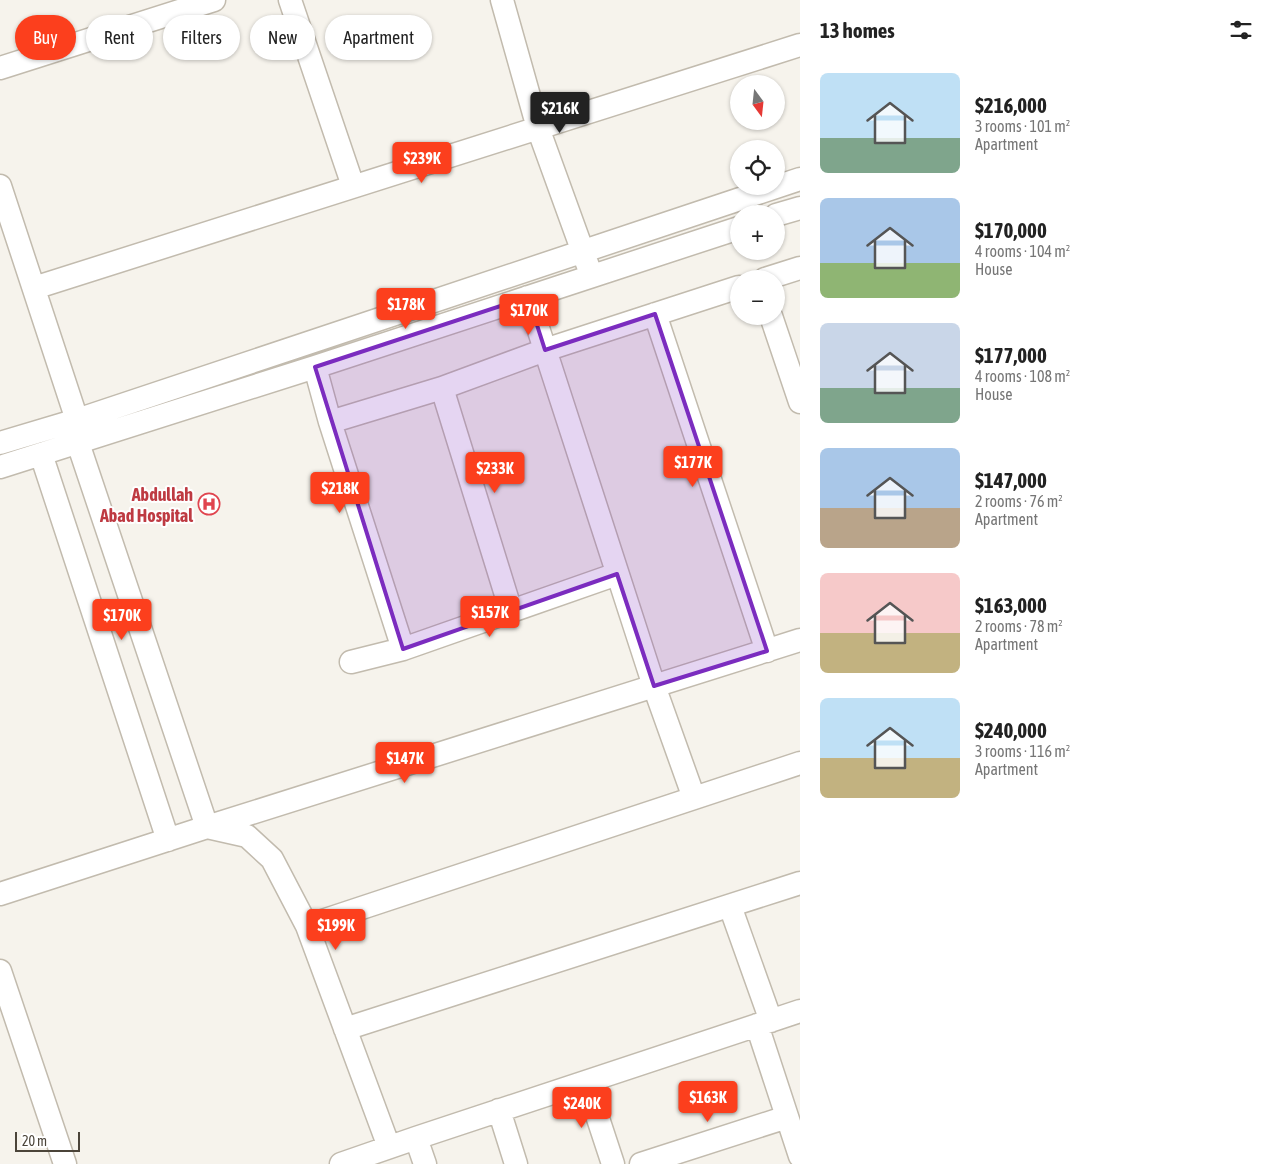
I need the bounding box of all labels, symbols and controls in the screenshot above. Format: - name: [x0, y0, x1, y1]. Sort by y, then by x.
- chip: Buy: [15, 15, 76, 60]
- chip: Rent: [86, 15, 153, 60]
- chip: Filters: [163, 15, 240, 60]
- chip: New: [250, 15, 315, 60]
- chip: Apartment: [325, 15, 432, 60]
- icon: filters: [1227, 16, 1255, 44]
- text: 13 homes: [820, 18, 895, 42]
- north arrow: [730, 75, 785, 130]
- map controls: [730, 75, 785, 325]
- pin: $216K: [525, 92, 595, 134]
- icon: home: [860, 93, 920, 153]
- text: $216,000: [975, 93, 1047, 117]
- text: $216K: [541, 99, 579, 117]
- text: 3 rooms · 101 m²: [975, 117, 1070, 135]
- text: Apartment: [975, 135, 1038, 153]
- button: locate: [730, 140, 785, 195]
- pin: $239K: [387, 142, 457, 184]
- text: $239K: [403, 149, 441, 167]
- button: +: [730, 205, 785, 260]
- icon: home: [860, 218, 920, 278]
- text: $170,000: [975, 218, 1047, 242]
- text: 4 rooms · 104 m²: [975, 242, 1070, 260]
- text: House: [975, 260, 1012, 278]
- button: −: [730, 270, 785, 325]
- pin: $178K: [371, 288, 441, 330]
- pin: $170K: [494, 294, 564, 336]
- text: $178K: [387, 295, 425, 313]
- text: $170K: [510, 301, 548, 319]
- icon: home: [860, 343, 920, 403]
- text: $177,000: [975, 343, 1047, 367]
- text: 4 rooms · 108 m²: [975, 367, 1070, 385]
- text: House: [975, 385, 1012, 403]
- pin: $177K: [658, 446, 728, 488]
- pin: $233K: [460, 452, 530, 494]
- text: $177K: [674, 453, 712, 471]
- text: $233K: [476, 459, 514, 477]
- icon: home: [860, 468, 920, 528]
- text: $147,000: [975, 468, 1047, 492]
- pin: $218K: [305, 472, 375, 514]
- text: $218K: [321, 479, 359, 497]
- place label: Abdullah Abad Hospital: [99, 484, 193, 526]
- hospital icon: Abdullah Abad Hospital: [197, 492, 221, 516]
- text: 2 rooms · 76 m²: [975, 492, 1063, 510]
- text: Apartment: [975, 510, 1038, 528]
- icon: home: [860, 593, 920, 653]
- text: $163,000: [975, 593, 1047, 617]
- pin: $157K: [455, 596, 525, 638]
- pin: $170K: [87, 598, 157, 641]
- text: $157K: [471, 603, 509, 621]
- text: $170K: [103, 606, 141, 624]
- text: 2 rooms · 78 m²: [975, 617, 1063, 635]
- text: Apartment: [975, 635, 1038, 653]
- icon: home: [860, 718, 920, 778]
- text: $240,000: [975, 718, 1047, 742]
- pin: $147K: [370, 742, 440, 784]
- text: 3 rooms · 116 m²: [975, 742, 1070, 760]
- text: $147K: [386, 749, 424, 767]
- text: Apartment: [975, 760, 1038, 778]
- pin: $199K: [301, 908, 371, 951]
- text: $199K: [317, 916, 355, 934]
- pin: $163K: [673, 1080, 743, 1123]
- pin: $240K: [547, 1086, 617, 1129]
- text: $163K: [689, 1088, 727, 1106]
- text: $240K: [563, 1094, 601, 1112]
- scale bar: [15, 1129, 80, 1152]
- text: 20 m: [22, 1133, 47, 1149]

